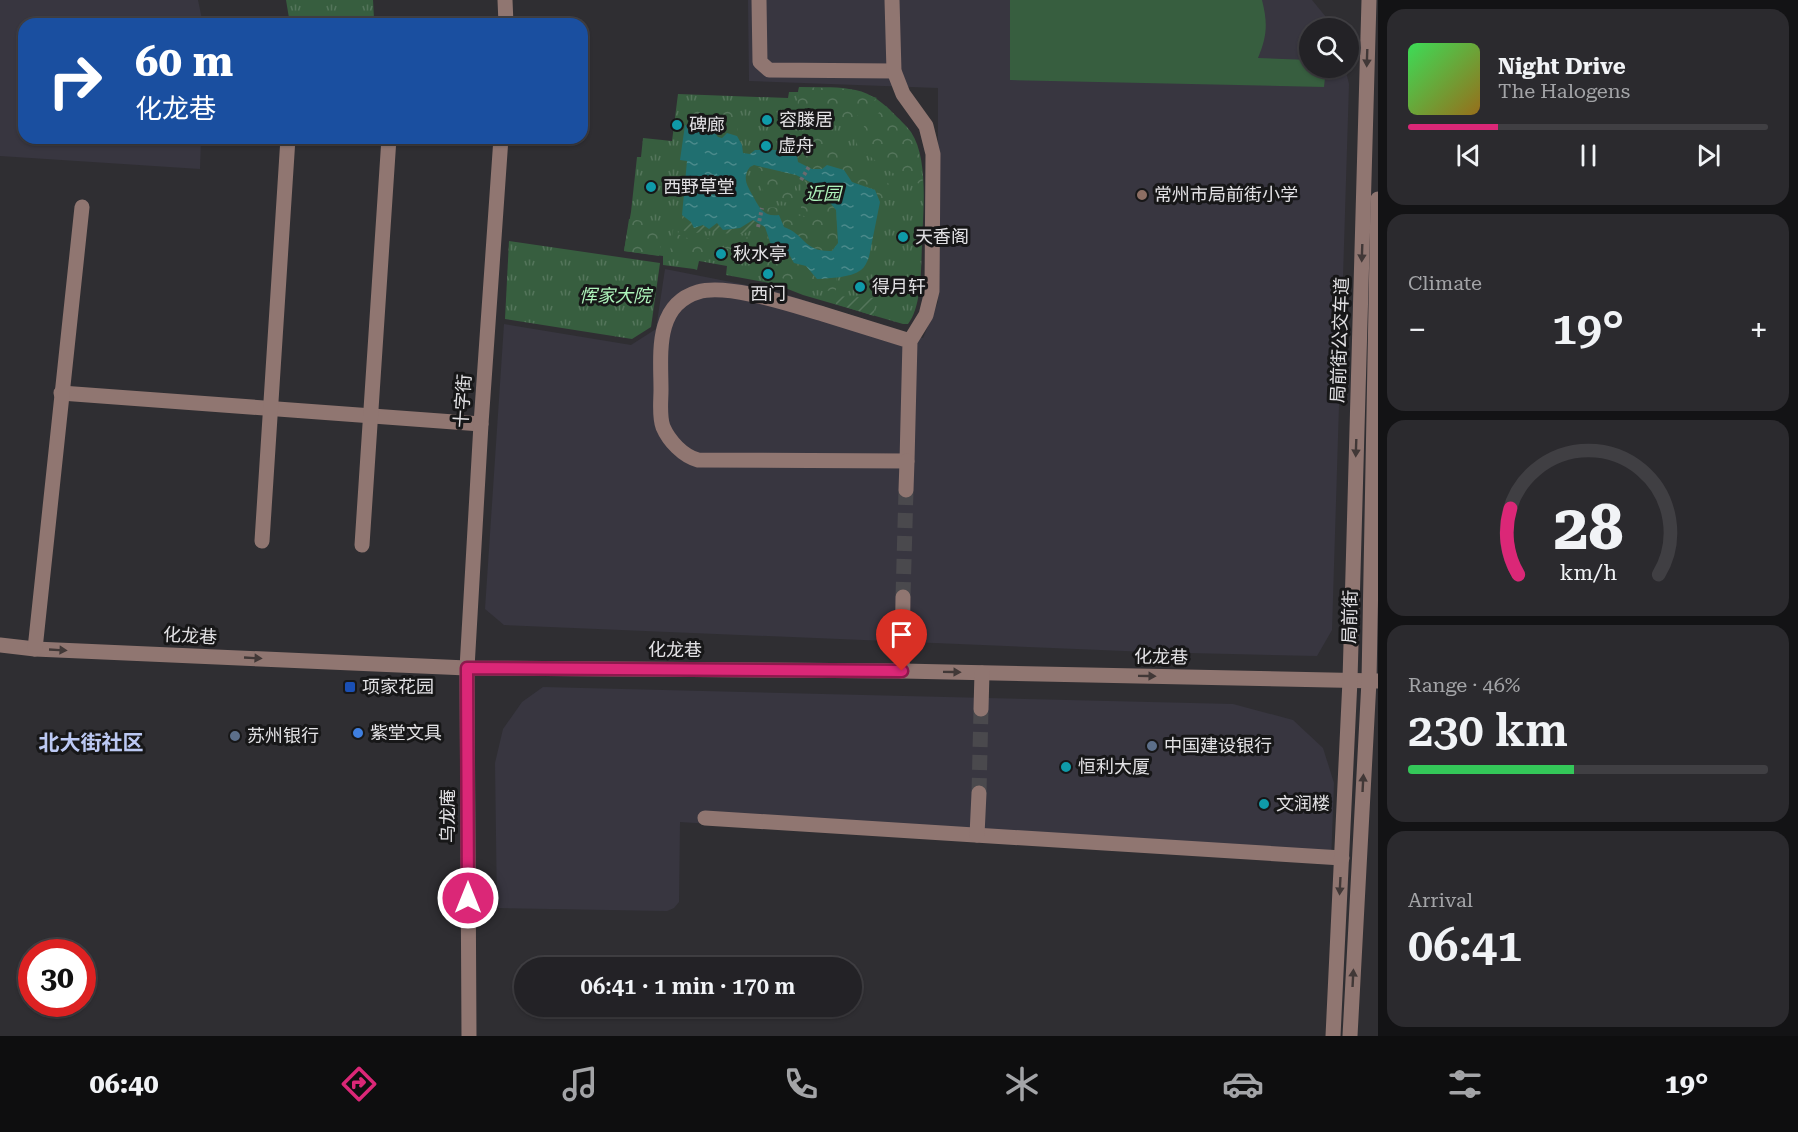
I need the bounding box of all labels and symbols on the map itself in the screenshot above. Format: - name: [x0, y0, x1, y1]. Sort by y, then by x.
- one-way arrow: [1362, 49, 1372, 68]
- place label: 容滕居: [779, 109, 833, 130]
- marker: 容滕居: [760, 113, 774, 127]
- place label: 碑廊: [689, 114, 725, 135]
- marker: 碑廊: [670, 118, 684, 132]
- place label: 虚舟: [778, 135, 814, 156]
- marker: 虚舟: [759, 139, 773, 153]
- place label: 西野草堂: [663, 176, 735, 197]
- marker: 西野草堂: [644, 180, 658, 194]
- park label: 近园: [805, 183, 844, 204]
- place label: 常州市局前街小学: [1154, 184, 1298, 205]
- marker: 常州市局前街小学: [1135, 188, 1149, 202]
- place label: 天香阁: [915, 226, 969, 247]
- marker: 天香阁: [896, 230, 910, 244]
- place label: 秋水亭: [733, 243, 787, 264]
- one-way arrow: [1357, 244, 1366, 263]
- marker: 秋水亭: [714, 247, 728, 261]
- marker: 西门: [761, 267, 775, 281]
- place label: 得月轩: [872, 276, 926, 297]
- street label: 局前街公交车道: [1327, 277, 1352, 403]
- marker: 得月轩: [853, 280, 867, 294]
- place label: 西门: [750, 283, 786, 304]
- park label: 恽家大院: [579, 285, 654, 306]
- street label: 十字街: [450, 373, 475, 429]
- one-way arrow: [1352, 439, 1361, 458]
- street label: 局前街: [1339, 590, 1360, 644]
- pin: [876, 609, 927, 671]
- street label: 化龙巷: [163, 624, 218, 647]
- street label: 化龙巷: [648, 639, 702, 660]
- one-way arrow: [49, 645, 68, 655]
- street label: 化龙巷: [1134, 646, 1188, 667]
- one-way arrow: [244, 654, 263, 663]
- one-way arrow: [942, 667, 961, 677]
- one-way arrow: [1137, 671, 1156, 681]
- place label: 项家花园: [362, 676, 434, 697]
- marker: 项家花园: [343, 680, 357, 694]
- place label: 紫堂文具: [370, 722, 442, 743]
- place label: 苏州银行: [247, 725, 319, 746]
- marker: 紫堂文具: [351, 726, 365, 740]
- marker: 苏州银行: [228, 729, 242, 743]
- district label: 北大街社区: [39, 731, 144, 755]
- place label: 中国建设银行: [1164, 735, 1272, 756]
- marker: 中国建设银行: [1145, 739, 1159, 753]
- place label: 恒利大厦: [1078, 756, 1150, 777]
- marker: 恒利大厦: [1059, 760, 1073, 774]
- one-way arrow: [1358, 773, 1367, 792]
- street label: 乌龙庵: [437, 789, 458, 843]
- place label: 文润楼: [1276, 793, 1330, 814]
- marker: 文润楼: [1257, 797, 1271, 811]
- position arrow: [436, 866, 500, 930]
- one-way arrow: [1336, 876, 1345, 895]
- speed limit sign: 30: [18, 939, 96, 1017]
- one-way arrow: [1348, 968, 1357, 987]

